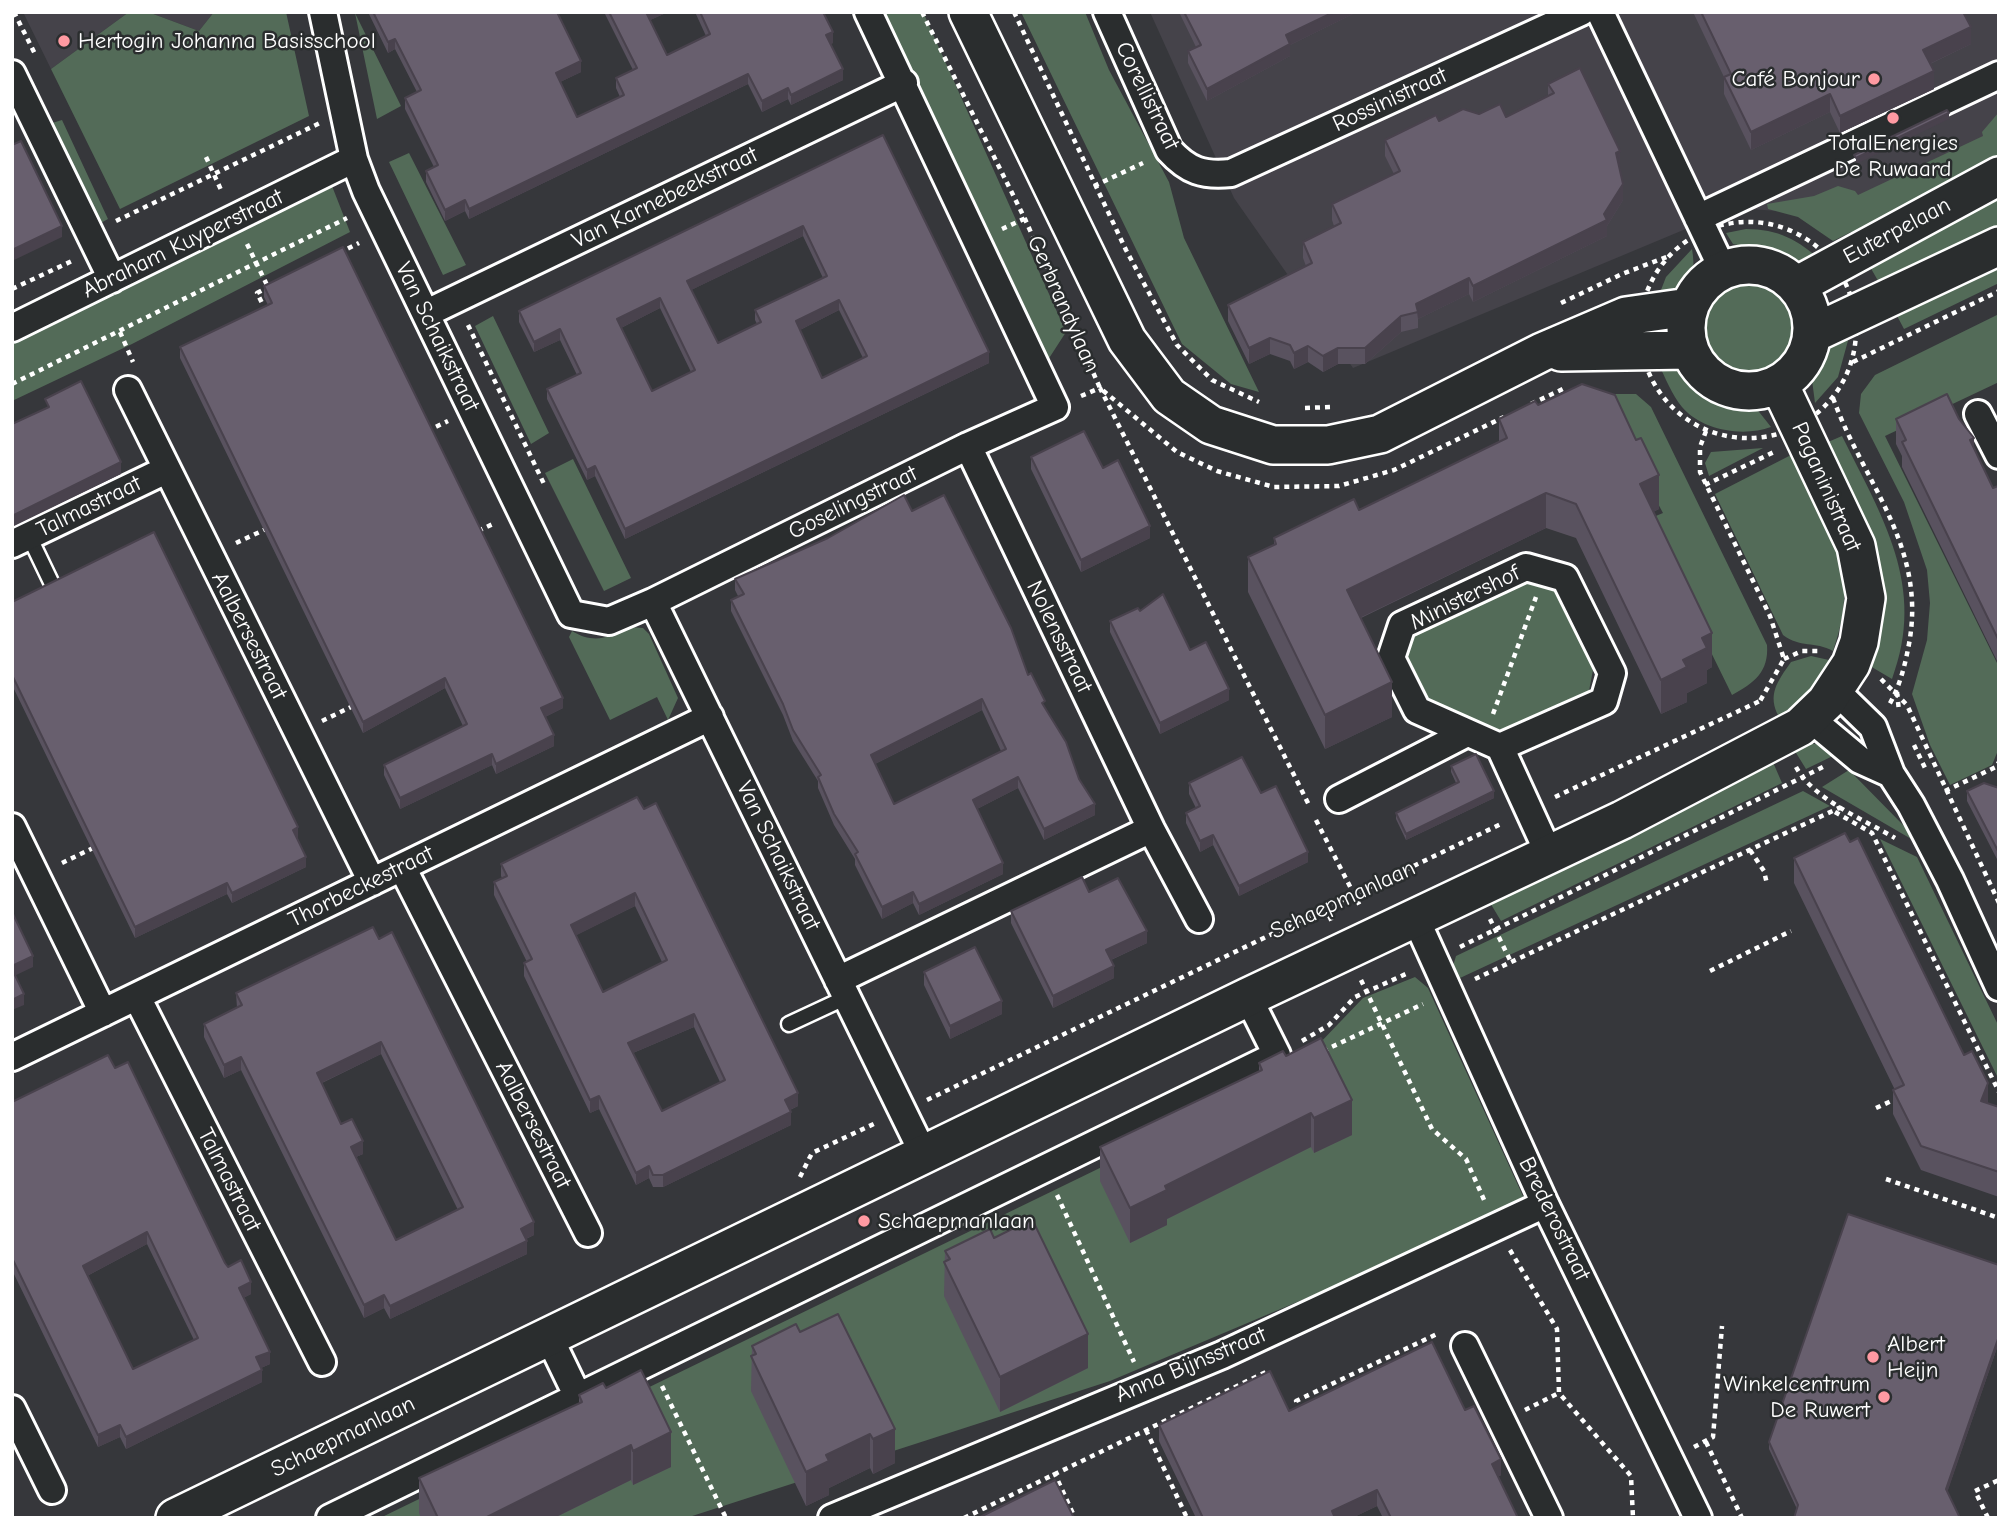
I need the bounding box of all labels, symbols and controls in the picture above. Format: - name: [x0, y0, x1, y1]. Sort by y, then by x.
- place label: Hertogin Johanna Basisschool: [78, 27, 376, 55]
- marker: Hertogin Johanna Basisschool: [56, 33, 72, 49]
- street label: Corellistraat: [1109, 37, 1185, 155]
- street label: Rossinistraat: [1328, 62, 1452, 138]
- place label: Café Bonjour: [1731, 65, 1860, 93]
- marker: Café Bonjour: [1866, 71, 1882, 87]
- marker: TotalEnergies De Ruwaard: [1885, 110, 1901, 126]
- place label: TotalEnergies De Ruwaard: [1828, 129, 1958, 183]
- street label: Van Karnebeekstraat: [568, 141, 762, 255]
- street label: Abraham Kuyperstraat: [78, 183, 288, 305]
- street label: Euterpelaan: [1839, 191, 1955, 271]
- street label: Gerbrandylaan: [1021, 231, 1105, 377]
- street label: Van Schaikstraat: [389, 258, 485, 416]
- street label: Paganinistraat: [1785, 418, 1867, 556]
- street label: Goselingstraat: [784, 460, 922, 546]
- street label: Talmastraat: [32, 470, 146, 544]
- street label: Ministershof: [1405, 560, 1525, 636]
- street label: Aalbersestraat: [205, 568, 293, 704]
- street label: Nolensstraat: [1020, 576, 1098, 698]
- street label: Van Schaikstraat: [730, 777, 826, 935]
- street label: Thorbeckestraat: [284, 840, 438, 934]
- street label: Schaepmanlaan: [1266, 854, 1420, 946]
- street label: Aalbersestraat: [489, 1057, 577, 1193]
- street label: Talmastraat: [191, 1123, 267, 1237]
- street label: Brederostraat: [1512, 1153, 1596, 1285]
- place label: Schaepmanlaan: [878, 1207, 1035, 1235]
- marker: Schaepmanlaan: [856, 1213, 872, 1229]
- street label: Anna Bijnsstraat: [1112, 1321, 1270, 1409]
- place label: Albert Heijn: [1887, 1330, 1945, 1384]
- marker: Albert Heijn: [1865, 1349, 1881, 1365]
- place label: Winkelcentrum De Ruwert: [1723, 1370, 1870, 1424]
- marker: Winkelcentrum De Ruwert: [1876, 1389, 1892, 1405]
- street label: Schaepmanlaan: [266, 1390, 420, 1484]

